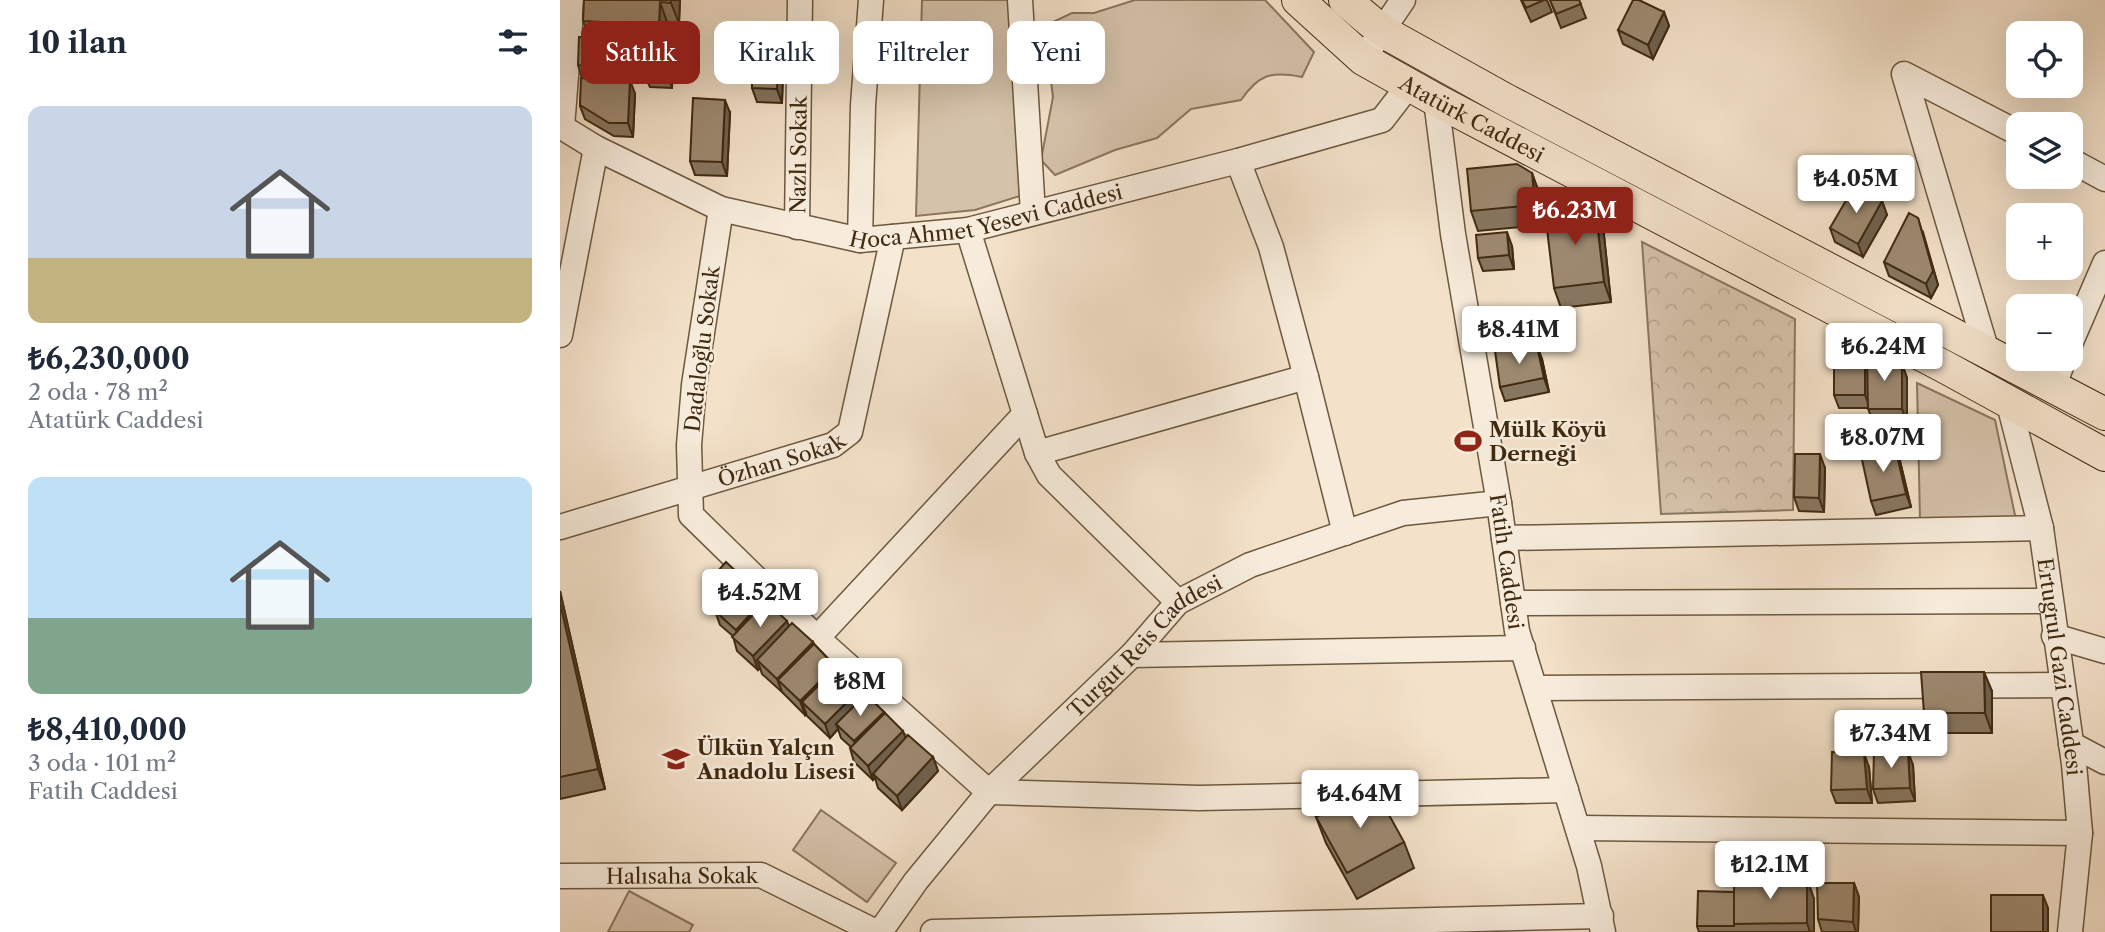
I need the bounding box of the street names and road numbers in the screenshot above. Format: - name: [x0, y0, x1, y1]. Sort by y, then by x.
- street label: Atatürk Caddesi: [1394, 69, 1549, 167]
- street label: Nazlı Sokak: [785, 95, 811, 214]
- street label: Hoca Ahmet Yesevi Caddesi: [847, 179, 1125, 254]
- street label: Dadaloğlu Sokak: [679, 264, 725, 433]
- street label: Özhan Sokak: [715, 427, 851, 491]
- street label: Fatih Caddesi: [1485, 492, 1529, 631]
- street label: Ertugrul Gazi Caddesi: [2033, 556, 2087, 776]
- street label: Turgut Reis Caddesi: [1062, 569, 1226, 723]
- street label: Halısaha Sokak: [606, 863, 759, 888]

